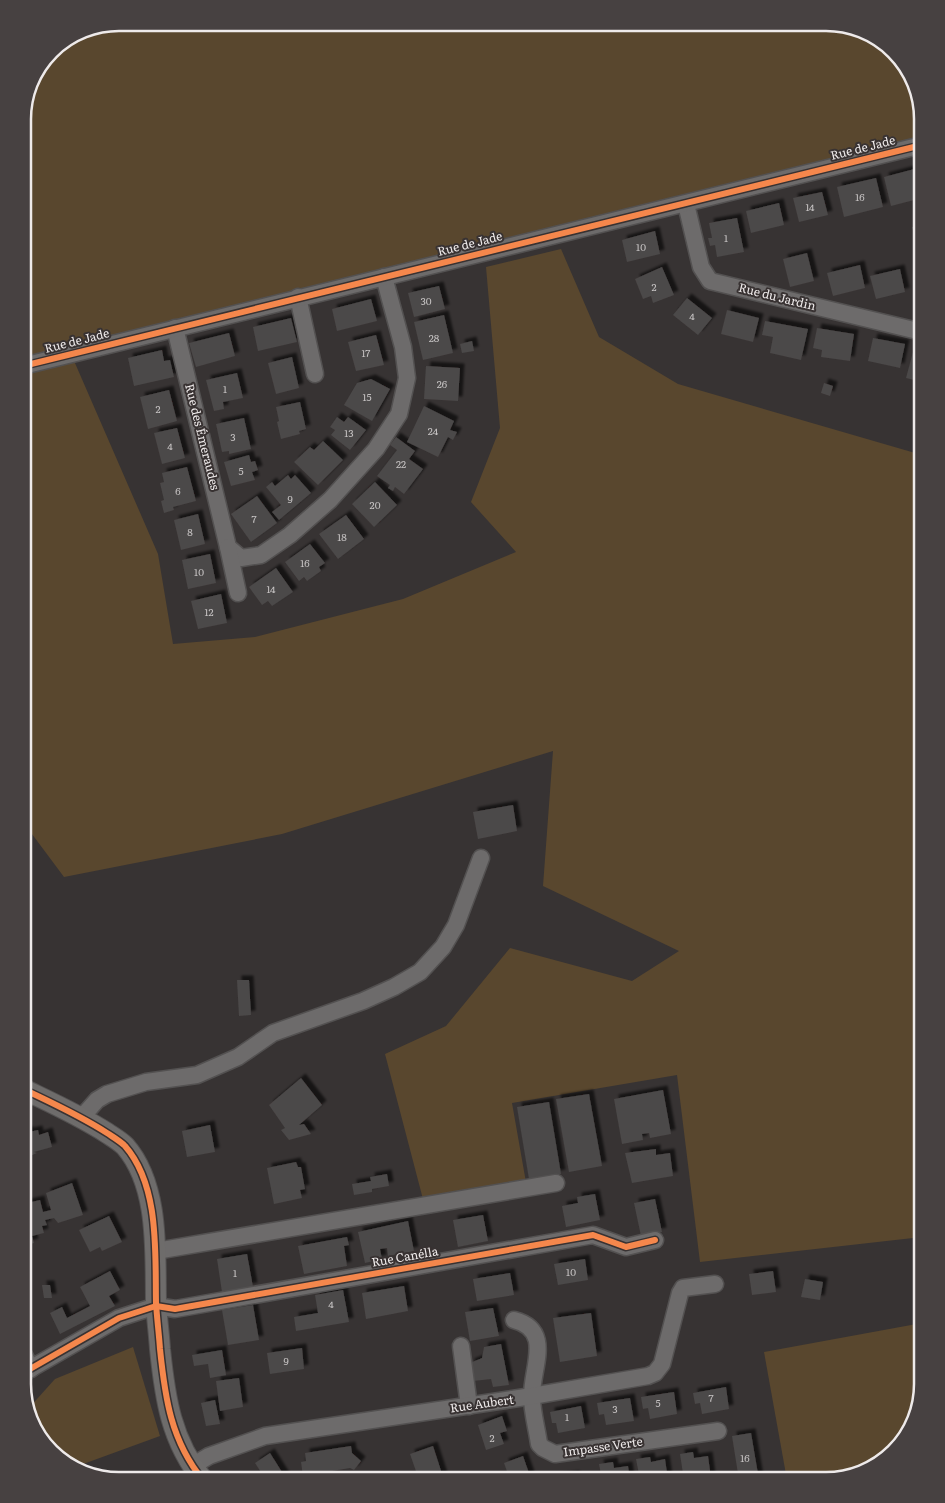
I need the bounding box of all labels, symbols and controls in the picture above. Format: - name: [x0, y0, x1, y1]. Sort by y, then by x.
- street label: Rue de Jade: [828, 130, 897, 164]
- house number: 16: [855, 189, 865, 204]
- house number: 14: [805, 199, 815, 214]
- street label: Rue de Jade: [435, 226, 504, 260]
- house number: 1: [724, 230, 728, 245]
- house number: 10: [636, 239, 646, 254]
- street label: Rue du Jardin: [737, 278, 818, 314]
- house number: 2: [651, 279, 657, 294]
- house number: 30: [420, 293, 432, 308]
- house number: 4: [689, 308, 695, 323]
- street label: Rue de Jade: [42, 323, 111, 357]
- house number: 28: [429, 330, 440, 345]
- house number: 17: [362, 345, 370, 360]
- house number: 26: [437, 376, 448, 391]
- house number: 1: [223, 381, 227, 396]
- street label: Rue des Émeraudes: [181, 382, 225, 492]
- house number: 15: [362, 389, 372, 404]
- house number: 2: [155, 401, 161, 416]
- house number: 24: [428, 423, 439, 438]
- house number: 13: [344, 425, 354, 440]
- house number: 3: [230, 429, 236, 444]
- house number: 4: [167, 438, 173, 453]
- house number: 22: [396, 456, 406, 471]
- house number: 5: [238, 463, 244, 478]
- house number: 6: [175, 483, 181, 498]
- house number: 9: [287, 491, 293, 506]
- house number: 20: [370, 497, 381, 512]
- house number: 7: [251, 511, 257, 526]
- house number: 8: [187, 524, 193, 539]
- house number: 18: [337, 529, 347, 544]
- house number: 16: [300, 555, 310, 570]
- house number: 10: [194, 564, 204, 579]
- house number: 14: [266, 581, 276, 596]
- house number: 12: [204, 604, 214, 619]
- street label: Rue Canélla: [370, 1241, 440, 1271]
- house number: 10: [566, 1264, 576, 1279]
- house number: 1: [233, 1265, 237, 1280]
- house number: 4: [328, 1296, 334, 1311]
- house number: 9: [283, 1353, 289, 1368]
- street label: Rue Aubert: [449, 1390, 515, 1416]
- house number: 7: [708, 1390, 714, 1405]
- house number: 5: [655, 1395, 661, 1410]
- house number: 3: [612, 1401, 618, 1416]
- house number: 1: [565, 1409, 569, 1424]
- house number: 2: [489, 1430, 495, 1445]
- street label: Impasse Verte: [562, 1432, 644, 1460]
- house number: 16: [740, 1450, 750, 1465]

